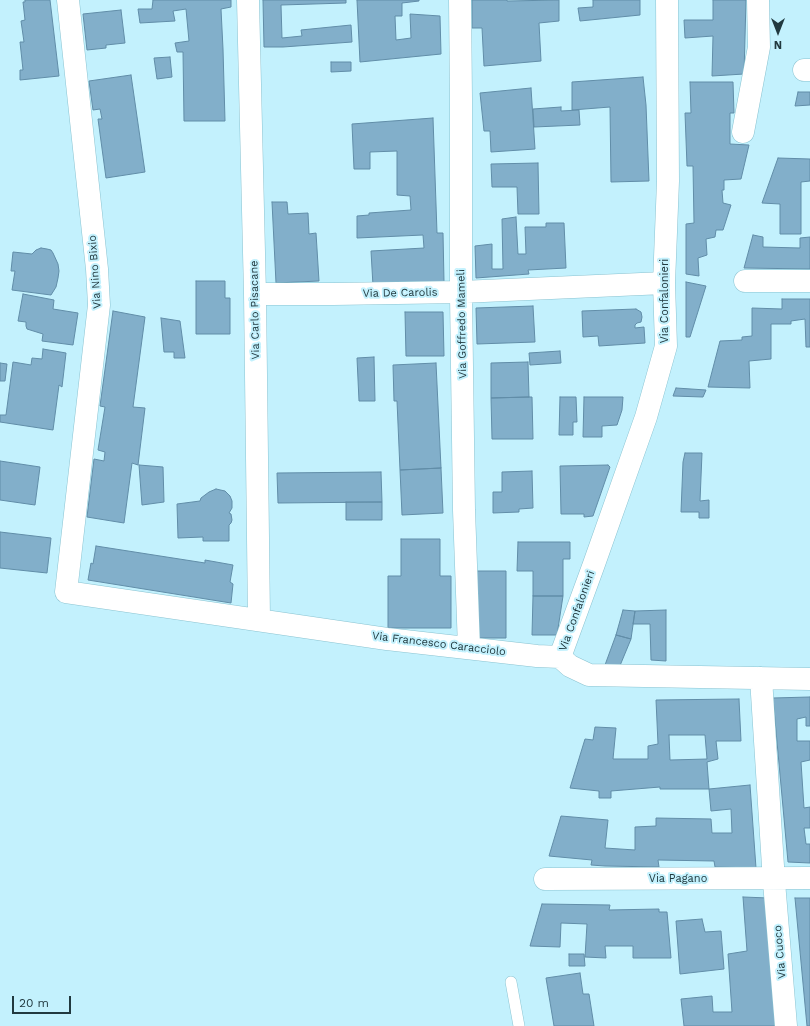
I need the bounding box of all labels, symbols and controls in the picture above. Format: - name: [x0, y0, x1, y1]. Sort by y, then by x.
- north arrow: [758, 12, 798, 52]
- text: N: [774, 38, 782, 51]
- street label: Via Nino Bixio: [86, 235, 104, 309]
- street label: Via Confalonieri: [658, 259, 672, 343]
- street label: Via Carlo Pisacane: [248, 260, 262, 360]
- street label: Via Goffredo Mameli: [454, 269, 470, 379]
- street label: Via De Carolis: [362, 286, 438, 300]
- street label: Via Confalonieri: [556, 569, 598, 653]
- street label: Via Francesco Caracciolo: [371, 629, 507, 659]
- street label: Via Pagano: [649, 872, 707, 886]
- street label: Via Cuoco: [771, 925, 789, 979]
- scale bar: [14, 988, 73, 1014]
- text: 20 m: [19, 996, 49, 1010]

